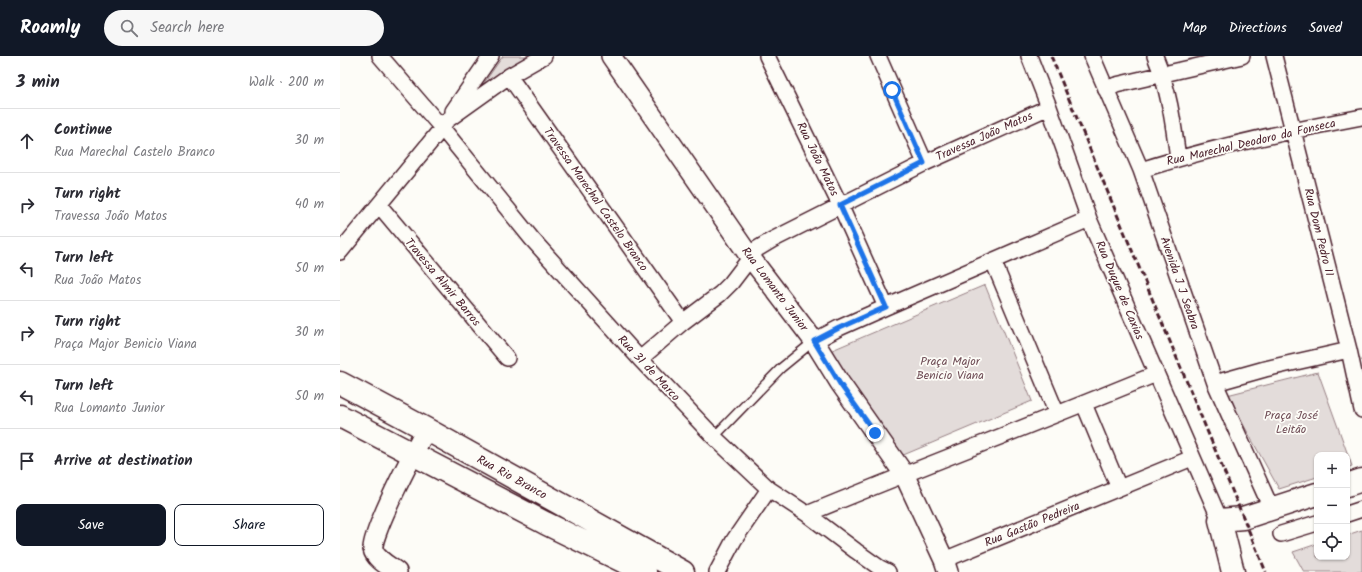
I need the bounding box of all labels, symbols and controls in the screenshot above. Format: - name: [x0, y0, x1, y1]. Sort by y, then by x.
- search box: [104, 10, 384, 46]
- text: Roamly: [20, 13, 80, 43]
- text: Search here: [150, 16, 224, 40]
- icon: search: [118, 17, 140, 39]
- text: Map: [1182, 17, 1207, 39]
- text: Directions: [1229, 17, 1287, 39]
- text: Saved: [1309, 17, 1342, 39]
- text: 3 min: [16, 69, 60, 96]
- text: Walk · 200 m: [249, 72, 324, 93]
- route start: [883, 81, 901, 99]
- street label: Travessa João Matos: [933, 107, 1036, 166]
- street label: Rua Marechal Deodoro da Fonseca: [1165, 114, 1338, 171]
- text: Continue: [54, 118, 112, 142]
- street label: Rua João Matos: [791, 119, 844, 200]
- street label: Travessa Marechal Castelo Branco: [538, 123, 653, 275]
- icon: ahead: [16, 130, 38, 152]
- text: 30 m: [295, 130, 324, 151]
- text: Rua Marechal Castelo Branco: [54, 142, 215, 163]
- text: Turn right: [54, 182, 121, 206]
- street label: Rua Dom Pedro II: [1298, 186, 1339, 279]
- icon: right: [16, 194, 38, 216]
- text: 40 m: [295, 194, 324, 215]
- text: Travessa João Matos: [54, 206, 167, 227]
- street label: Travessa Almir Barros: [400, 234, 485, 331]
- street label: Avenida J J Seabra: [1155, 234, 1205, 333]
- street label: Rua Duque de Caxias: [1090, 238, 1149, 343]
- street label: Rua Lomanto Junior: [736, 243, 813, 336]
- text: Turn left: [54, 246, 114, 270]
- icon: left: [16, 258, 38, 280]
- text: 50 m: [295, 258, 324, 279]
- text: Rua João Matos: [54, 270, 141, 291]
- text: Turn right: [54, 310, 121, 334]
- icon: right: [16, 322, 38, 344]
- text: 30 m: [295, 322, 324, 343]
- street label: Rua 31 de Marco: [613, 331, 684, 406]
- text: Praça Major Benicio Viana: [54, 334, 197, 355]
- park label: Praça Major Benicio Viana: [916, 352, 984, 385]
- text: Turn left: [54, 374, 114, 398]
- icon: left: [16, 386, 38, 408]
- text: 50 m: [295, 386, 324, 407]
- text: Rua Lomanto Junior: [54, 398, 164, 419]
- park label: Praça José Leitão: [1264, 406, 1318, 439]
- route end: [866, 424, 884, 442]
- text: Arrive at destination: [54, 449, 193, 473]
- icon: arrive: [16, 450, 38, 472]
- street label: Rua Rio Branco: [473, 450, 550, 505]
- map controls: [1314, 452, 1350, 560]
- button: +: [1314, 452, 1350, 488]
- button: −: [1314, 488, 1350, 524]
- street label: Rua Gastão Pedreira: [982, 496, 1083, 552]
- button: Save: [16, 504, 166, 546]
- button: Share: [174, 504, 324, 546]
- button: locate: [1314, 524, 1350, 560]

